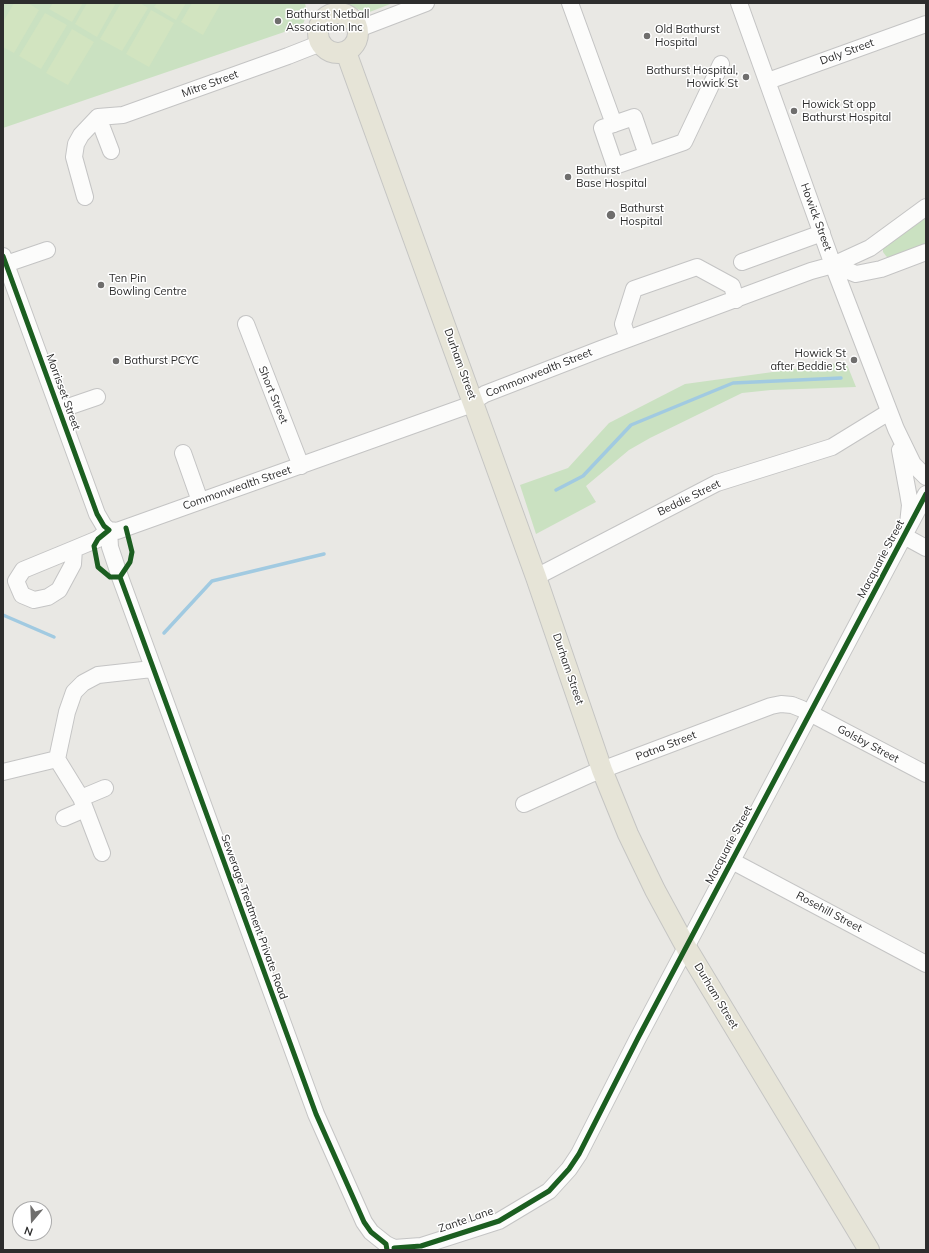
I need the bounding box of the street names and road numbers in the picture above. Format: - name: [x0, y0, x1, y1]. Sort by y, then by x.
- street label: Daly Street: [818, 36, 876, 68]
- street label: Mitre Street: [180, 68, 240, 100]
- street label: Howick Street: [798, 181, 834, 253]
- street label: Durham Street: [441, 327, 479, 401]
- street label: Commonwealth Street: [484, 346, 594, 400]
- street label: Morrisset Street: [43, 352, 83, 432]
- street label: Short Street: [255, 364, 291, 426]
- street label: Commonwealth Street: [181, 463, 293, 513]
- street label: Beddie Street: [655, 477, 723, 519]
- street label: Macquarie Street: [855, 518, 907, 600]
- street label: Durham Street: [550, 632, 586, 706]
- street label: Golsby Street: [835, 722, 901, 766]
- street label: Patna Street: [634, 728, 698, 764]
- street label: Macquarie Street: [703, 804, 755, 886]
- street label: Sewerage Treatment Private Road: [218, 833, 290, 1001]
- street label: Rosehill Street: [794, 889, 864, 935]
- street label: Durham Street: [691, 961, 741, 1031]
- street label: Zante Lane: [437, 1204, 495, 1236]

